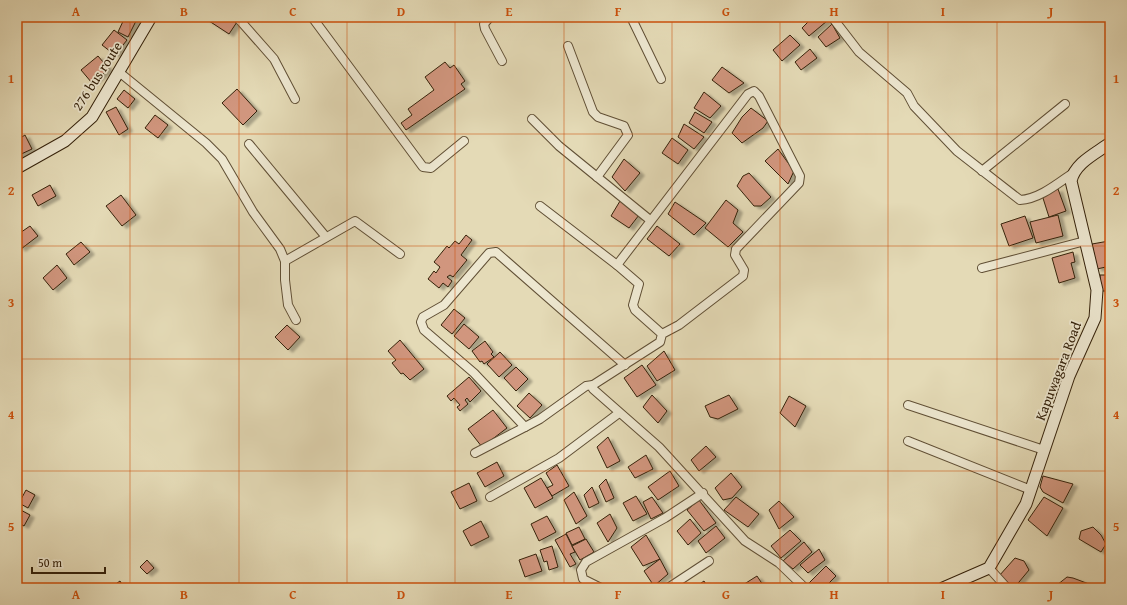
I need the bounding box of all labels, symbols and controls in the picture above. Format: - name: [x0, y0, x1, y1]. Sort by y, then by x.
- text: A: [72, 2, 81, 21]
- text: B: [180, 2, 188, 21]
- text: C: [289, 2, 297, 21]
- text: D: [397, 2, 405, 21]
- text: E: [506, 2, 513, 21]
- text: F: [615, 2, 622, 21]
- text: G: [722, 2, 730, 21]
- text: H: [829, 2, 839, 21]
- text: I: [941, 2, 945, 21]
- text: J: [1047, 2, 1054, 21]
- street label: 276 bus route: [67, 37, 127, 114]
- text: 1: [8, 69, 14, 88]
- text: 1: [1113, 69, 1119, 88]
- text: 2: [8, 181, 15, 200]
- text: 2: [1113, 181, 1120, 200]
- text: 3: [8, 293, 14, 312]
- text: 3: [1113, 293, 1119, 312]
- street label: Kapuwagara Road: [1030, 318, 1086, 423]
- text: 4: [8, 405, 15, 424]
- text: 4: [1113, 405, 1120, 424]
- text: 5: [8, 517, 15, 536]
- text: 5: [1113, 517, 1120, 536]
- scale bar: [32, 549, 105, 575]
- text: 50 m: [38, 554, 62, 571]
- text: A: [72, 585, 81, 604]
- text: B: [180, 585, 188, 604]
- text: C: [289, 585, 297, 604]
- text: D: [397, 585, 405, 604]
- text: E: [506, 585, 513, 604]
- text: F: [615, 585, 622, 604]
- text: G: [722, 585, 730, 604]
- text: H: [829, 585, 839, 604]
- text: I: [941, 585, 945, 604]
- text: J: [1047, 585, 1054, 604]

